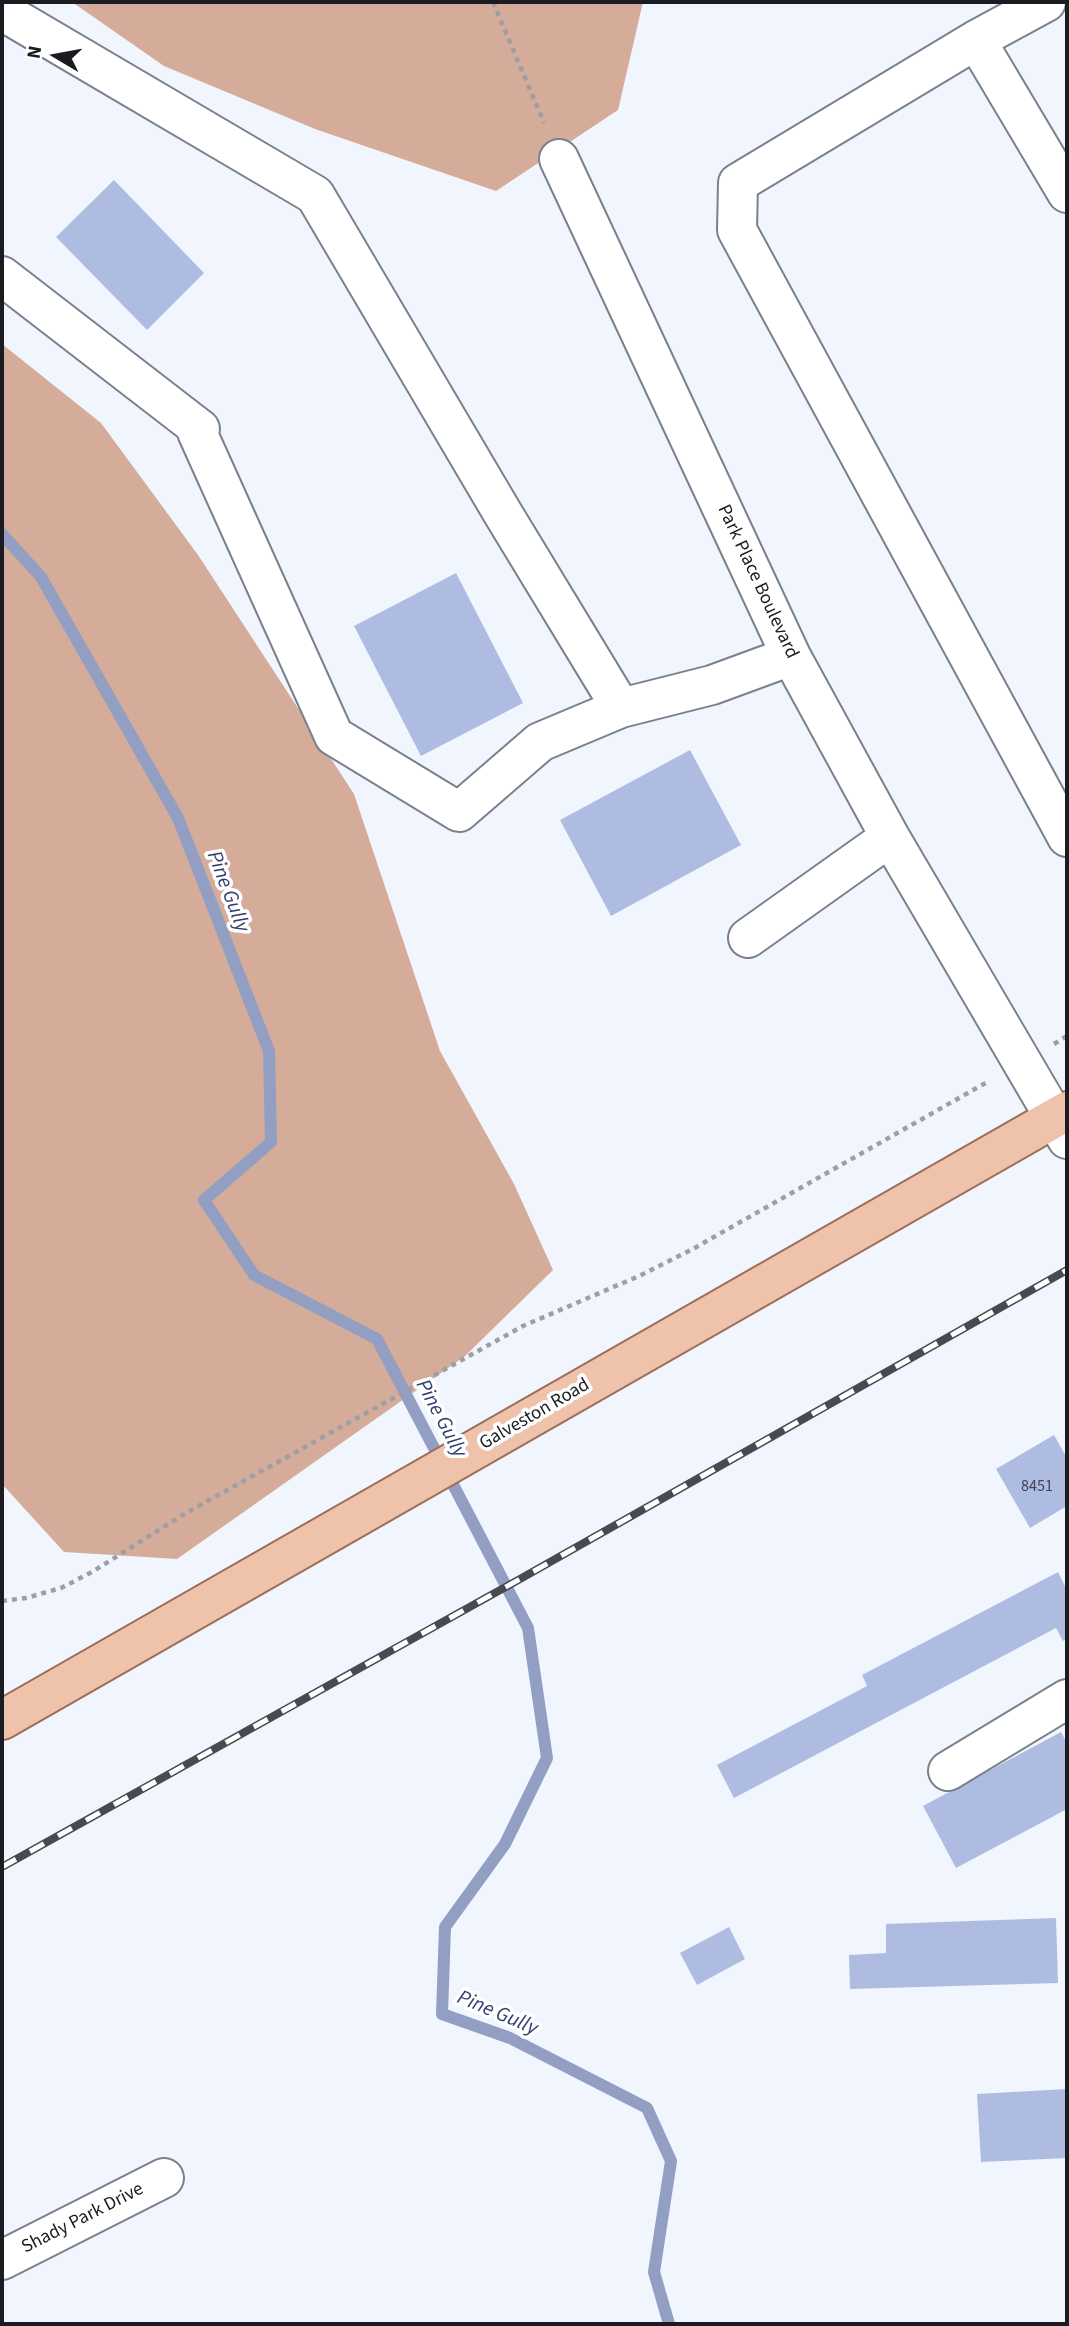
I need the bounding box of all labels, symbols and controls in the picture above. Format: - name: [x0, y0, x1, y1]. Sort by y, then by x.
- north arrow: [21, 21, 91, 91]
- text: N: [20, 44, 49, 61]
- street label: Park Place Boulevard: [711, 501, 803, 663]
- water label: Pine Gully: [200, 848, 254, 936]
- street label: Galveston Road: [476, 1374, 594, 1456]
- water label: Pine Gully: [409, 1376, 471, 1462]
- house number: 8451: [1021, 1477, 1053, 1497]
- water label: Pine Gully: [453, 1986, 541, 2042]
- street label: Shady Park Drive: [18, 2178, 148, 2260]

